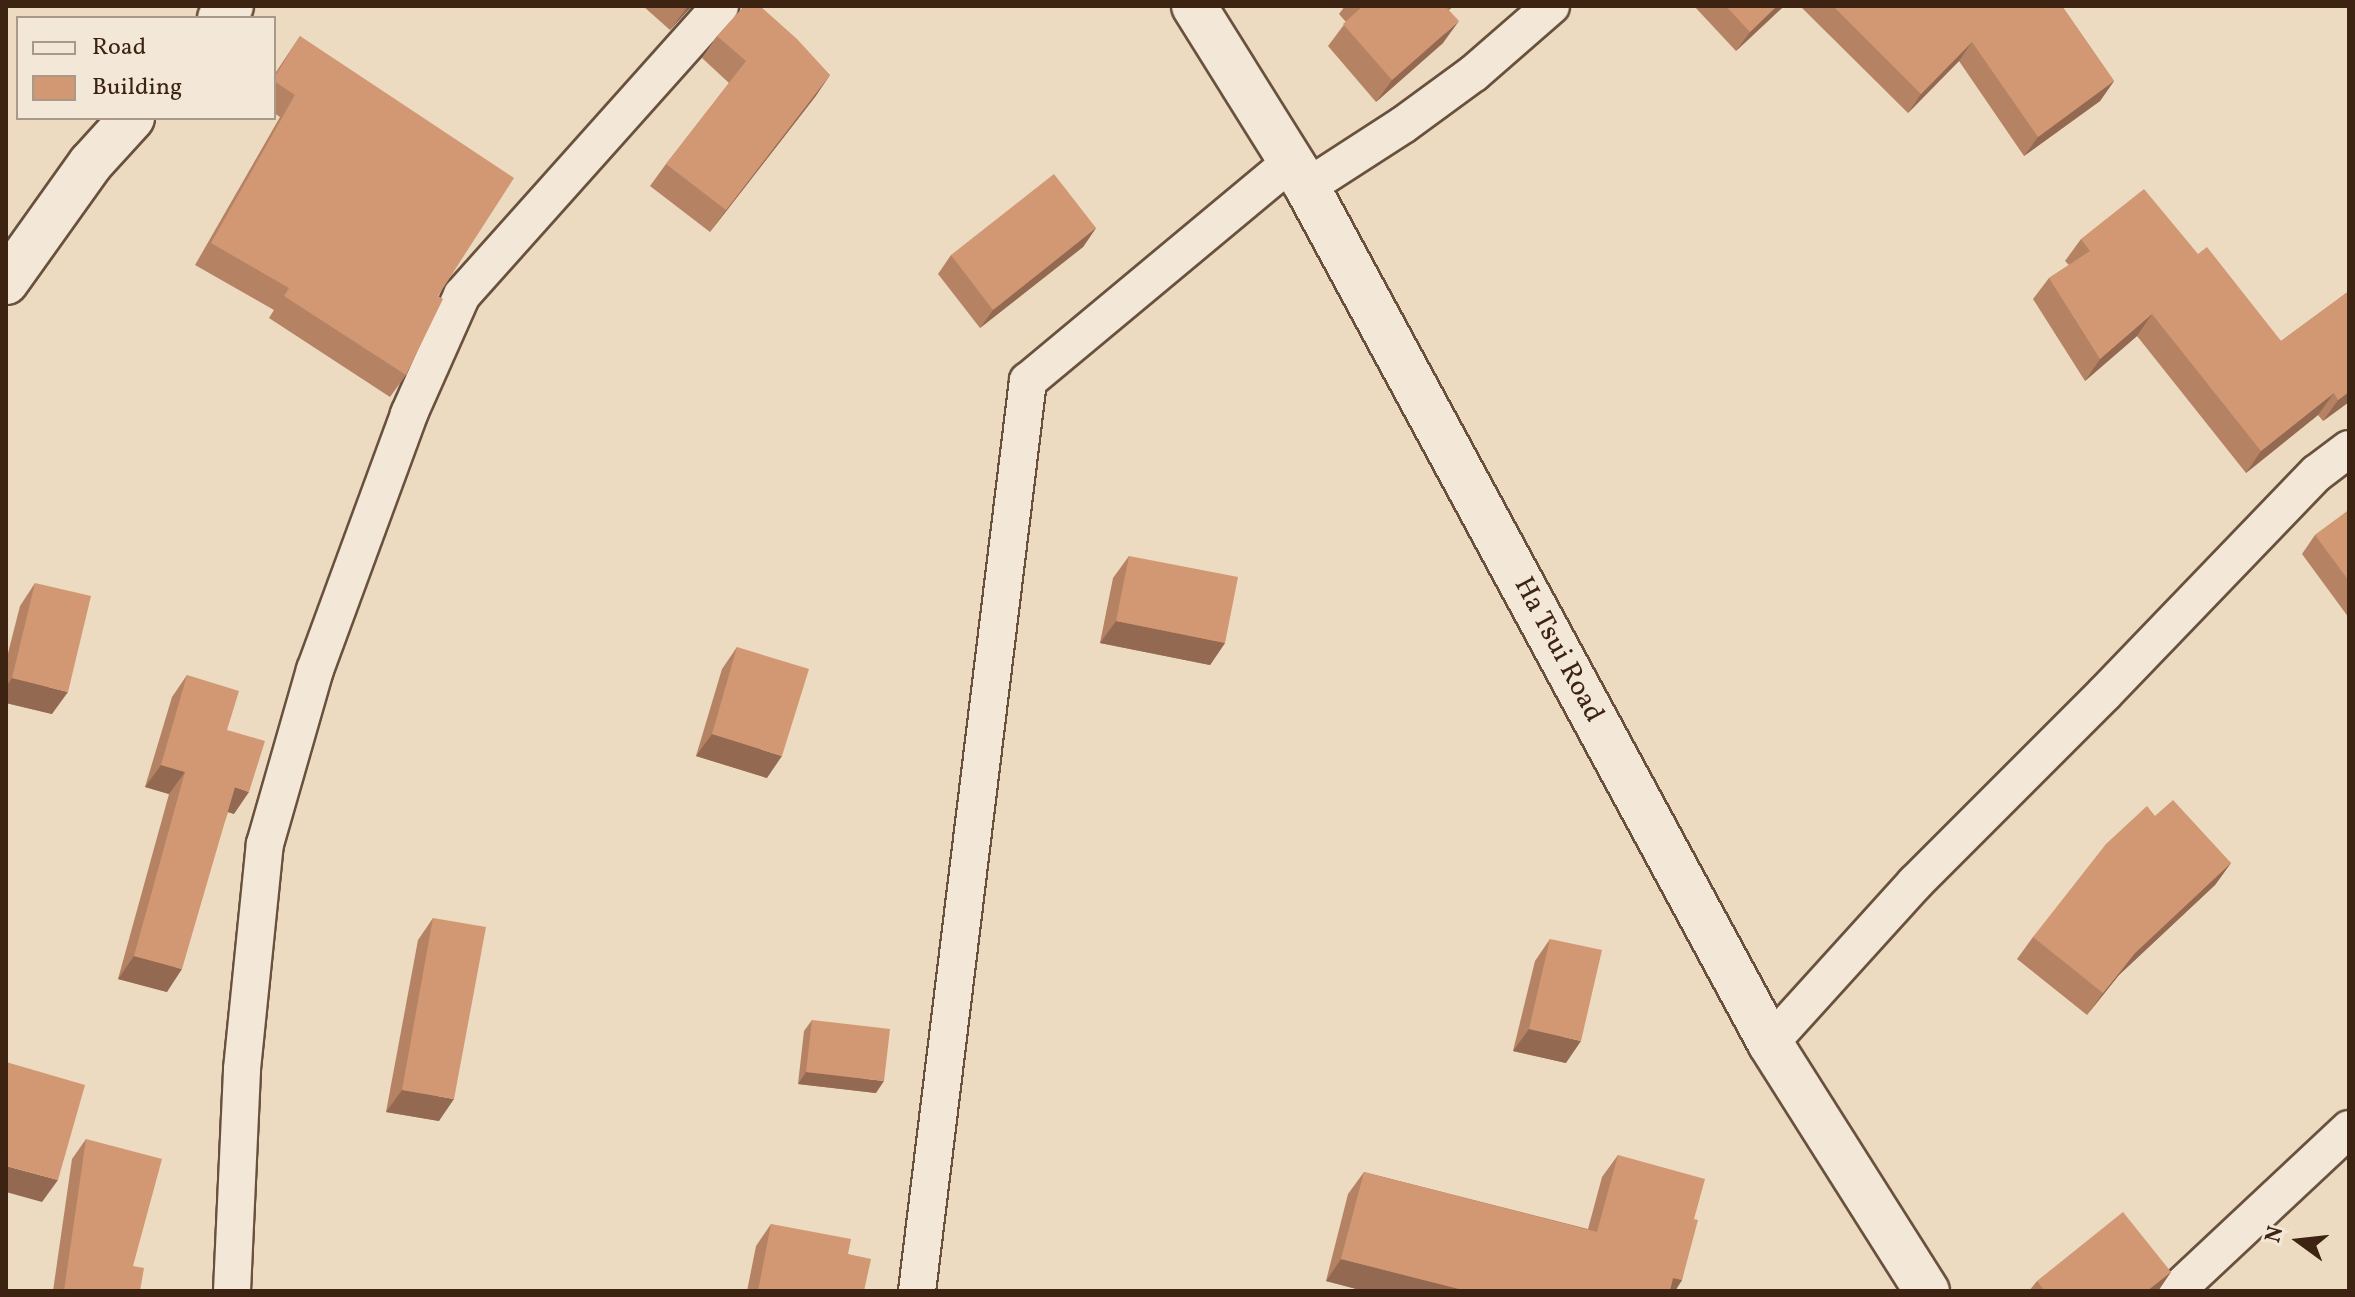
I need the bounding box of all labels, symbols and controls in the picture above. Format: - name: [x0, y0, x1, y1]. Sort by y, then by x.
- legend: [16, 16, 276, 120]
- text: Road: [92, 31, 146, 65]
- text: Building: [92, 71, 182, 105]
- street label: Ha Tsui Road: [1505, 571, 1611, 729]
- north arrow: [2259, 1201, 2339, 1281]
- text: N: [2258, 1223, 2292, 1246]

